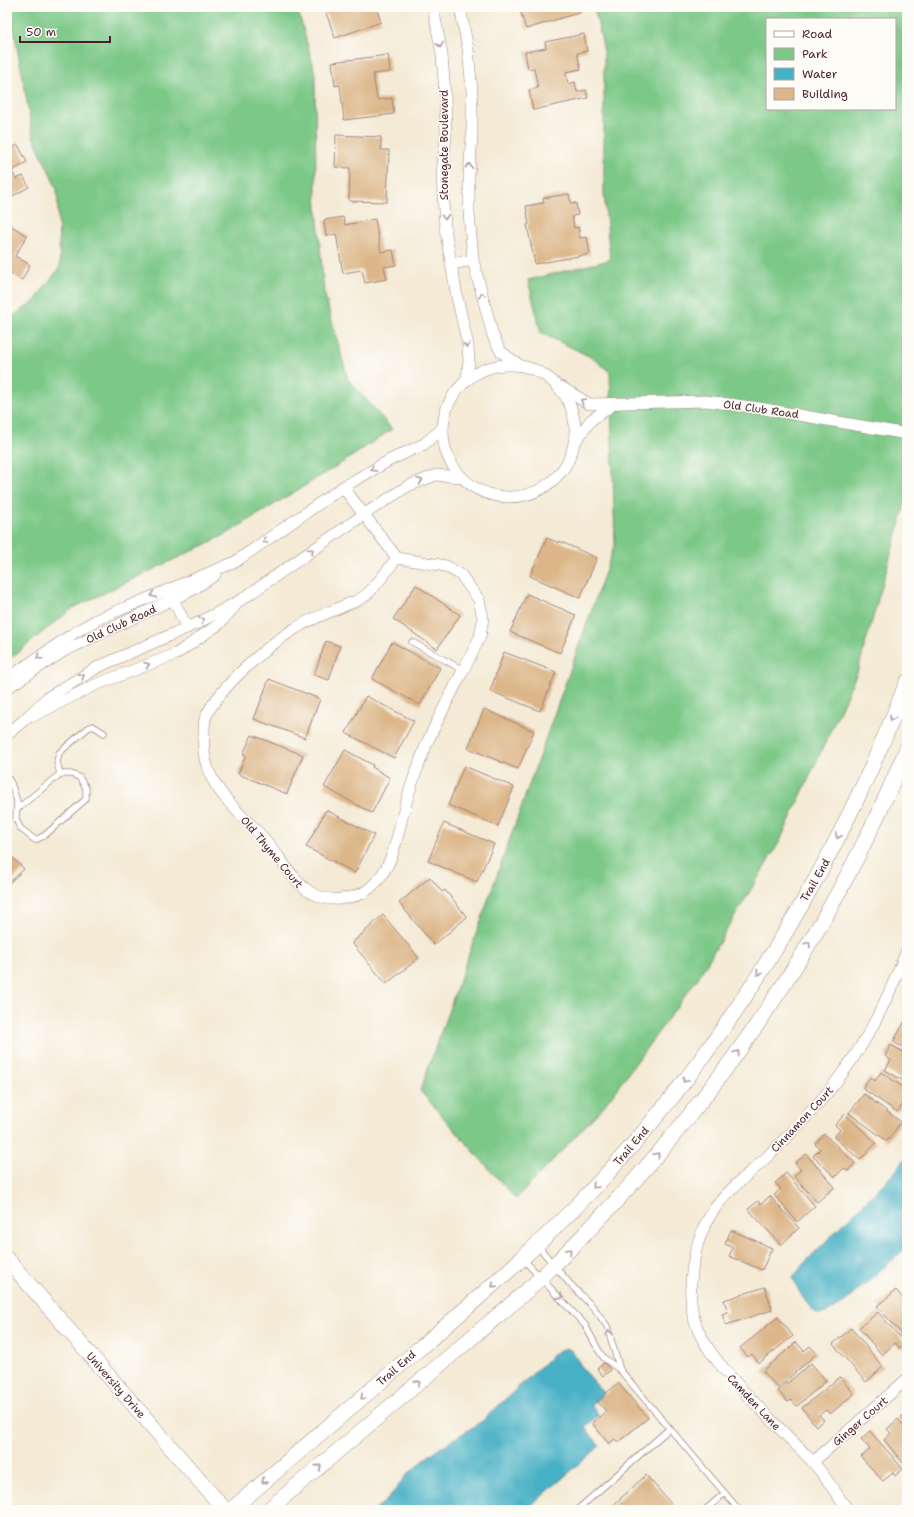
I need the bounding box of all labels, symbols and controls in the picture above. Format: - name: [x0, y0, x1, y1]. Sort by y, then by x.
- scale bar: [20, 18, 110, 44]
- legend: [766, 18, 896, 110]
- text: 50 m: [26, 24, 56, 40]
- text: Road: [802, 26, 833, 42]
- one-way arrow: [435, 42, 444, 48]
- text: Park: [802, 46, 828, 62]
- text: Water: [802, 66, 838, 82]
- text: Building: [802, 86, 848, 102]
- street label: Stonegate Boulevard: [437, 90, 452, 200]
- one-way arrow: [465, 163, 474, 169]
- one-way arrow: [440, 214, 449, 220]
- one-way arrow: [478, 292, 487, 299]
- one-way arrow: [462, 342, 471, 348]
- street label: Old Club Road: [722, 397, 800, 422]
- one-way arrow: [580, 398, 587, 405]
- one-way arrow: [370, 465, 377, 472]
- one-way arrow: [417, 478, 424, 486]
- one-way arrow: [262, 536, 269, 543]
- one-way arrow: [307, 549, 314, 556]
- one-way arrow: [149, 591, 156, 599]
- street label: Old Club Road: [84, 602, 159, 647]
- one-way arrow: [197, 618, 205, 625]
- one-way arrow: [36, 652, 43, 659]
- one-way arrow: [143, 661, 150, 669]
- one-way arrow: [78, 674, 85, 681]
- one-way arrow: [889, 714, 897, 722]
- street label: Old Thyme Court: [237, 813, 306, 892]
- one-way arrow: [835, 832, 843, 840]
- street label: Trail End: [797, 856, 834, 905]
- one-way arrow: [804, 941, 811, 948]
- one-way arrow: [756, 969, 764, 976]
- one-way arrow: [732, 1050, 739, 1057]
- one-way arrow: [682, 1076, 690, 1083]
- street label: Cinnamon Court: [768, 1083, 837, 1156]
- street label: Trail End: [610, 1123, 653, 1169]
- one-way arrow: [652, 1153, 659, 1160]
- one-way arrow: [592, 1181, 600, 1189]
- one-way arrow: [564, 1248, 572, 1256]
- one-way arrow: [491, 1281, 498, 1288]
- one-way arrow: [555, 1292, 562, 1300]
- one-way arrow: [605, 1329, 614, 1336]
- street label: Trail End: [373, 1347, 419, 1390]
- street label: University Drive: [83, 1349, 149, 1422]
- street label: Camden Lane: [724, 1371, 784, 1434]
- one-way arrow: [414, 1380, 421, 1387]
- one-way arrow: [360, 1392, 367, 1399]
- street label: Ginger Court: [829, 1393, 891, 1450]
- one-way arrow: [314, 1464, 322, 1471]
- one-way arrow: [261, 1477, 269, 1484]

